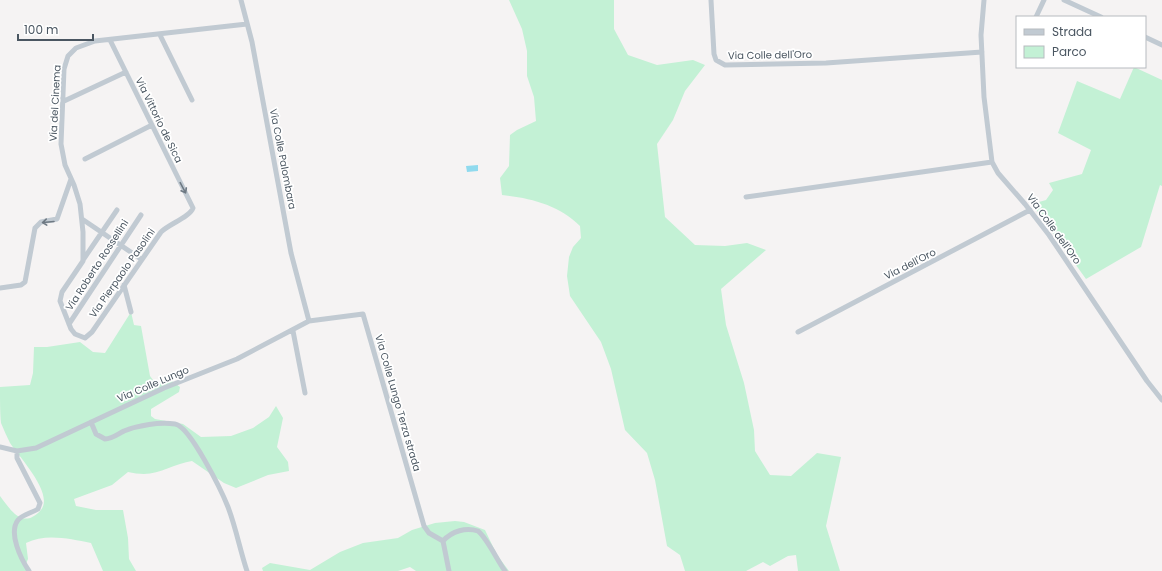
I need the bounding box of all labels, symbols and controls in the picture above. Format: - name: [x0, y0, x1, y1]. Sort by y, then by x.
- scale bar: [18, 16, 93, 42]
- legend: [1016, 16, 1146, 68]
- text: 100 m: [24, 21, 58, 38]
- text: Strada: [1052, 23, 1092, 40]
- text: Parco: [1052, 43, 1087, 60]
- street label: Via Colle dell'Oro: [728, 47, 812, 63]
- street label: Via del Cinema: [46, 64, 64, 142]
- street label: Via Vittorio de Sica: [132, 75, 186, 165]
- street label: Via Colle Palombara: [266, 107, 300, 211]
- one-way arrow: [179, 181, 187, 193]
- street label: Via Colle dell'Oro: [1023, 191, 1085, 267]
- street label: Via Roberto Rossellini: [62, 217, 132, 313]
- one-way arrow: [42, 218, 55, 225]
- street label: Via Pierpaolo Pasolini: [85, 225, 159, 321]
- street label: Via dell'Oro: [882, 245, 938, 283]
- street label: Via Colle Lungo Terza strada: [371, 333, 425, 473]
- street label: Via Colle Lungo: [115, 362, 191, 406]

